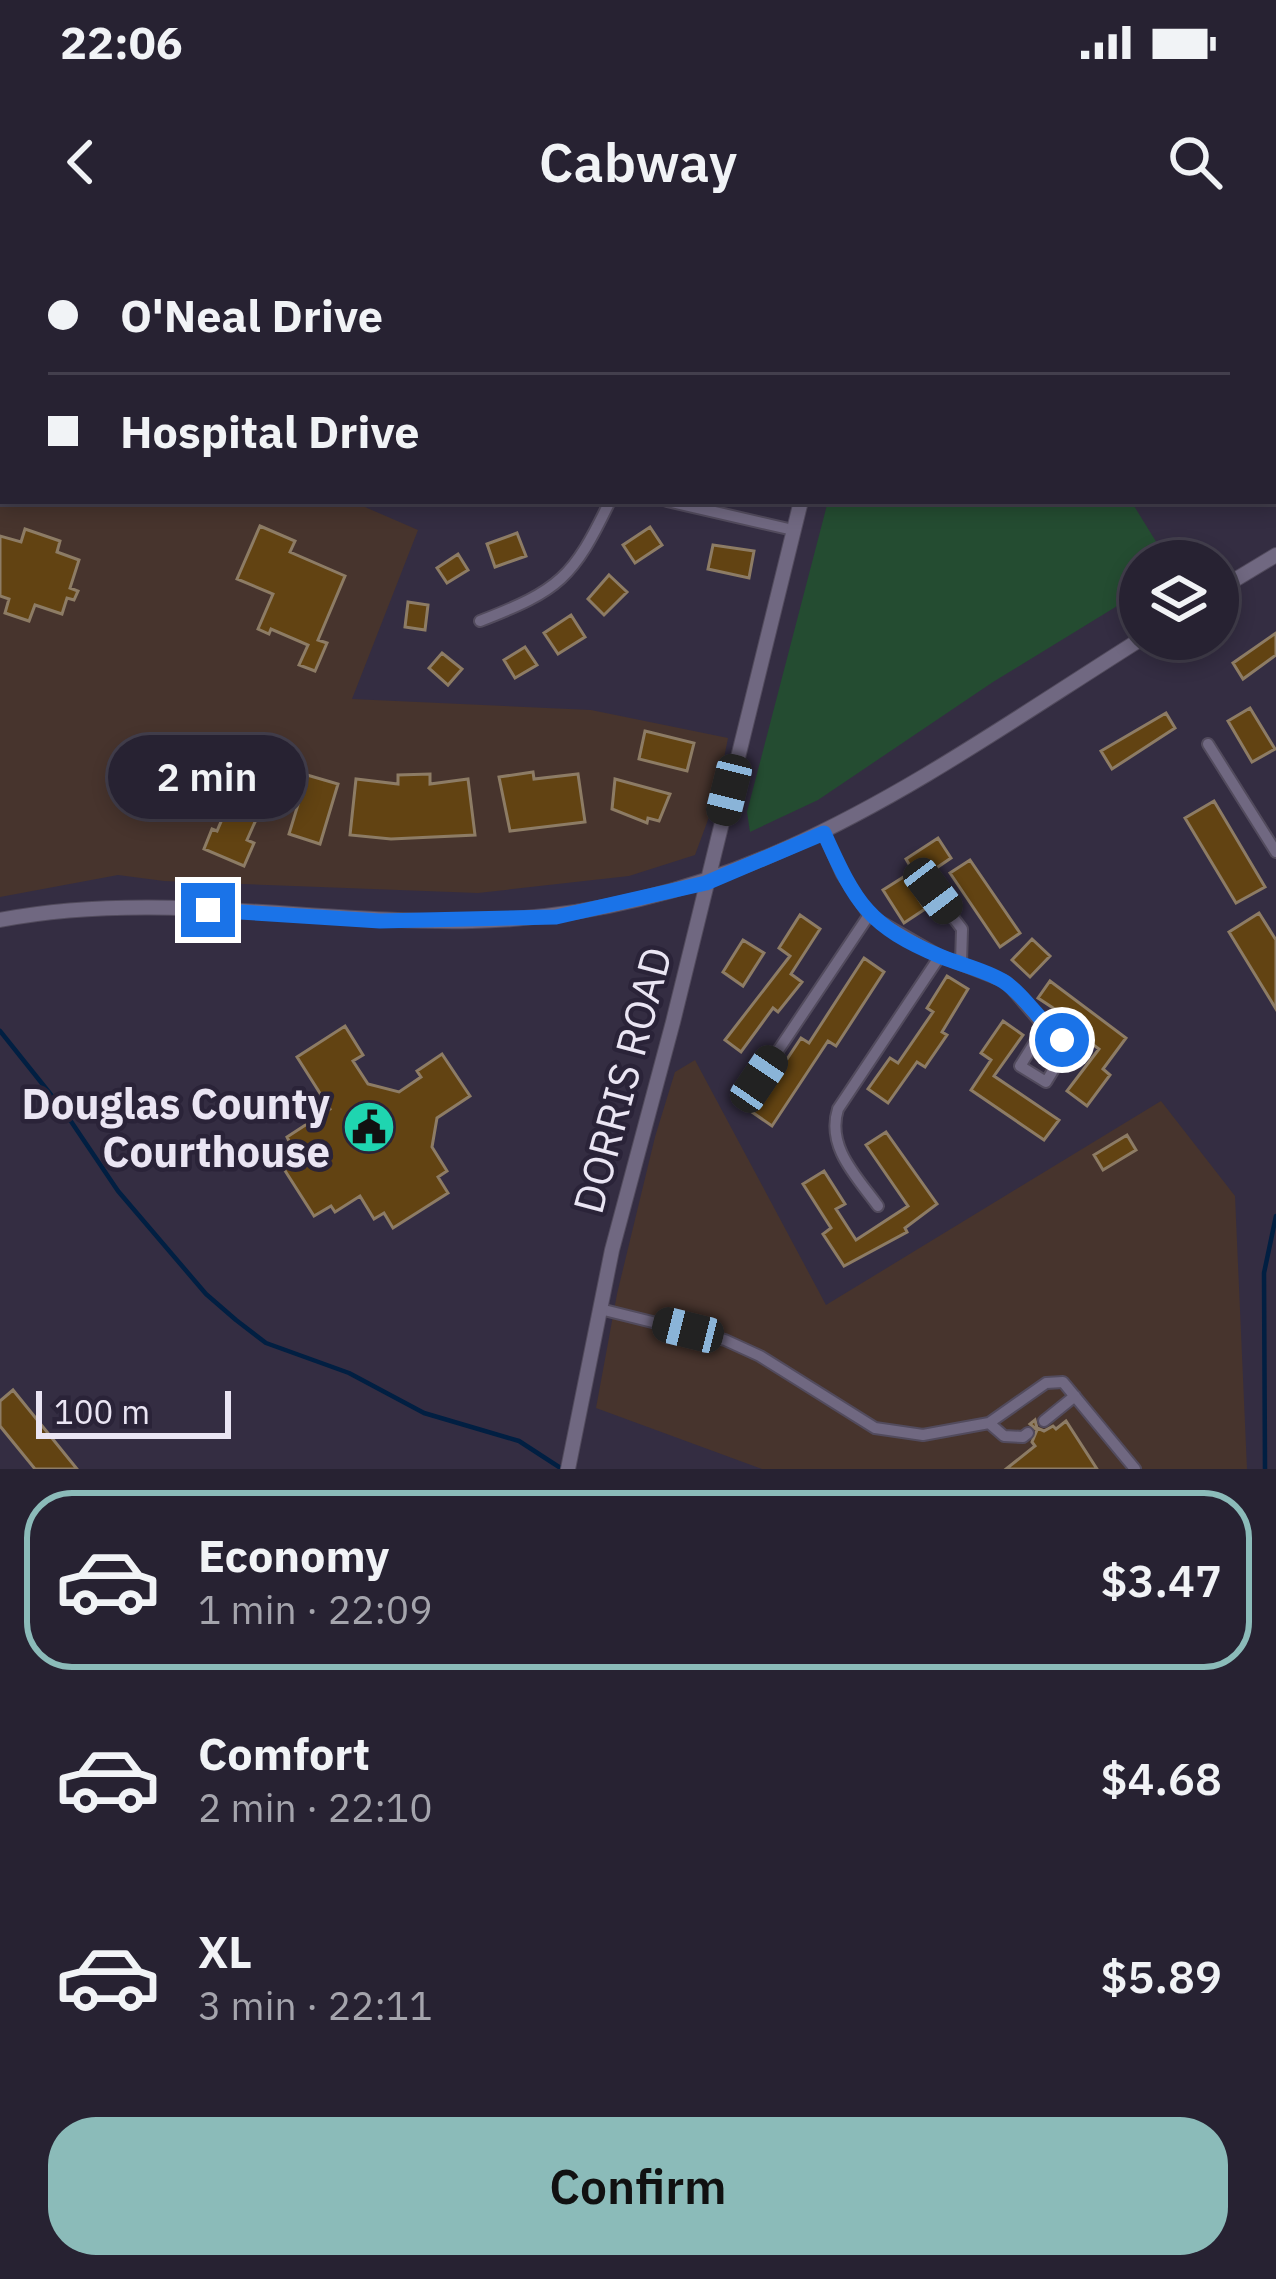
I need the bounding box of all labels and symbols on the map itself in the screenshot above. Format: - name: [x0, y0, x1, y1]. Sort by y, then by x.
- callout: 2 min: [109, 736, 307, 820]
- car: [703, 751, 755, 829]
- car: [897, 851, 969, 931]
- route end: [181, 883, 235, 937]
- street label: DORRIS ROAD: [560, 941, 684, 1219]
- route start: [1035, 1013, 1089, 1067]
- car: [724, 1039, 794, 1119]
- place label: Douglas County Courthouse: [22, 1076, 331, 1179]
- public building icon: Douglas County Courthouse: [341, 1099, 397, 1155]
- car: [649, 1304, 727, 1356]
- scale bar: [36, 1385, 231, 1438]

